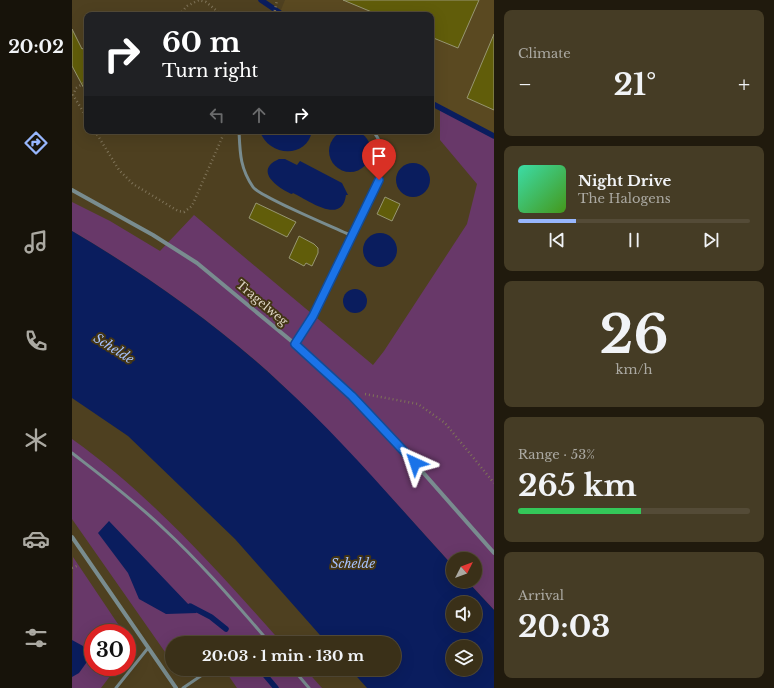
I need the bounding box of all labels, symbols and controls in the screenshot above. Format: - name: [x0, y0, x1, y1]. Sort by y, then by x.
- text: 60 m: [162, 25, 240, 60]
- icon: right: [96, 28, 148, 80]
- text: 20:02: [8, 36, 64, 58]
- text: Climate: [518, 45, 571, 62]
- text: Turn right: [162, 60, 258, 82]
- text: 21°: [614, 66, 656, 103]
- text: −: [518, 71, 532, 98]
- text: +: [738, 71, 750, 98]
- icon: left: [206, 104, 228, 126]
- icon: ahead: [248, 104, 270, 126]
- icon: right: [290, 104, 312, 126]
- icon: directions: [22, 129, 50, 157]
- pin: [362, 139, 396, 180]
- icon: arrive: [368, 145, 390, 167]
- text: Night Drive: [578, 171, 671, 190]
- text: The Halogens: [578, 190, 671, 207]
- icon: music: [22, 228, 50, 256]
- icon: previous: [546, 229, 568, 251]
- icon: pause: [623, 229, 645, 251]
- icon: next: [700, 229, 722, 251]
- street label: Tragelweg: [233, 277, 292, 329]
- text: 26: [600, 303, 668, 367]
- icon: phone: [22, 327, 50, 355]
- water label: Schelde: [90, 329, 137, 367]
- text: km/h: [616, 361, 652, 378]
- icon: climate: [22, 426, 50, 454]
- position arrow: [394, 442, 436, 484]
- text: Range · 53%: [518, 446, 595, 463]
- text: 265 km: [518, 467, 637, 504]
- icon: car: [22, 525, 50, 553]
- north arrow: [446, 552, 482, 588]
- map controls: [446, 552, 482, 676]
- water label: Schelde: [331, 555, 375, 572]
- text: Arrival: [518, 587, 564, 604]
- button: sound: [446, 596, 482, 632]
- text: 20:03: [518, 608, 610, 645]
- icon: filters: [22, 624, 50, 652]
- speed limit sign: 30: [84, 624, 136, 676]
- button: layers: [446, 640, 482, 676]
- text: 20:03 · 1 min · 130 m: [202, 646, 364, 665]

